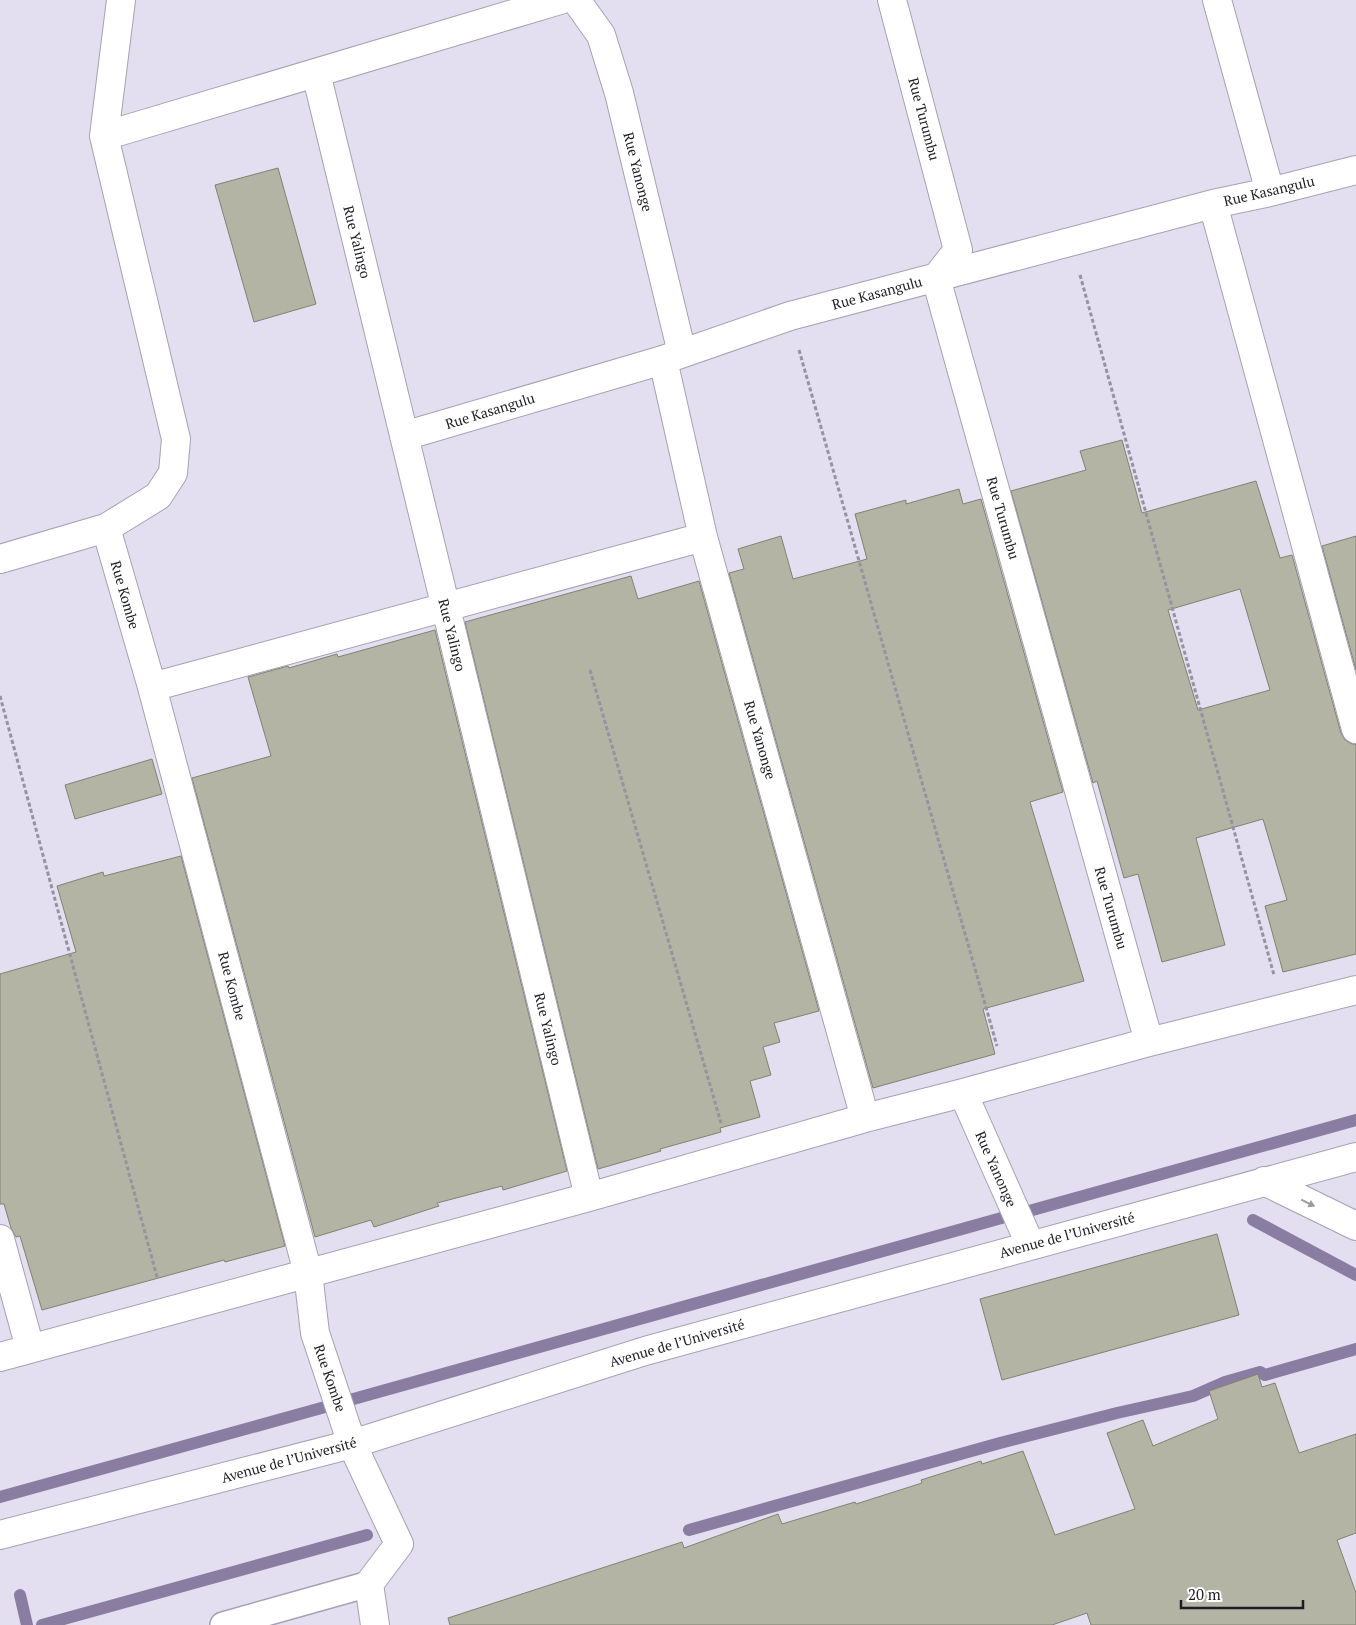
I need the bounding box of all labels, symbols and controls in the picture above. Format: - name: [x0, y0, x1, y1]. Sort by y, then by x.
- street label: Rue Turumbu: [904, 75, 945, 162]
- street label: Rue Yanonge: [619, 130, 658, 214]
- street label: Rue Kasangulu: [1222, 171, 1316, 210]
- street label: Rue Yalingo: [339, 204, 376, 280]
- street label: Rue Kasangulu: [830, 271, 924, 314]
- street label: Rue Kasangulu: [443, 388, 537, 433]
- street label: Rue Turumbu: [983, 474, 1024, 561]
- street label: Rue Kombe: [107, 558, 144, 631]
- street label: Rue Yalingo: [434, 597, 471, 673]
- street label: Rue Yanonge: [740, 698, 781, 781]
- street label: Rue Turumbu: [1091, 864, 1132, 951]
- street label: Rue Kombe: [214, 949, 251, 1022]
- street label: Rue Yalingo: [530, 991, 567, 1067]
- street label: Rue Yanonge: [971, 1128, 1022, 1210]
- one-way arrow: [1301, 1199, 1315, 1207]
- street label: Avenue de l’Université: [997, 1207, 1137, 1262]
- street label: Avenue de l’Université: [607, 1314, 747, 1371]
- street label: Rue Kombe: [310, 1342, 351, 1414]
- street label: Avenue de l’Université: [219, 1432, 359, 1487]
- scale bar: [1181, 1578, 1304, 1610]
- text: 20 m: [1188, 1584, 1221, 1604]

